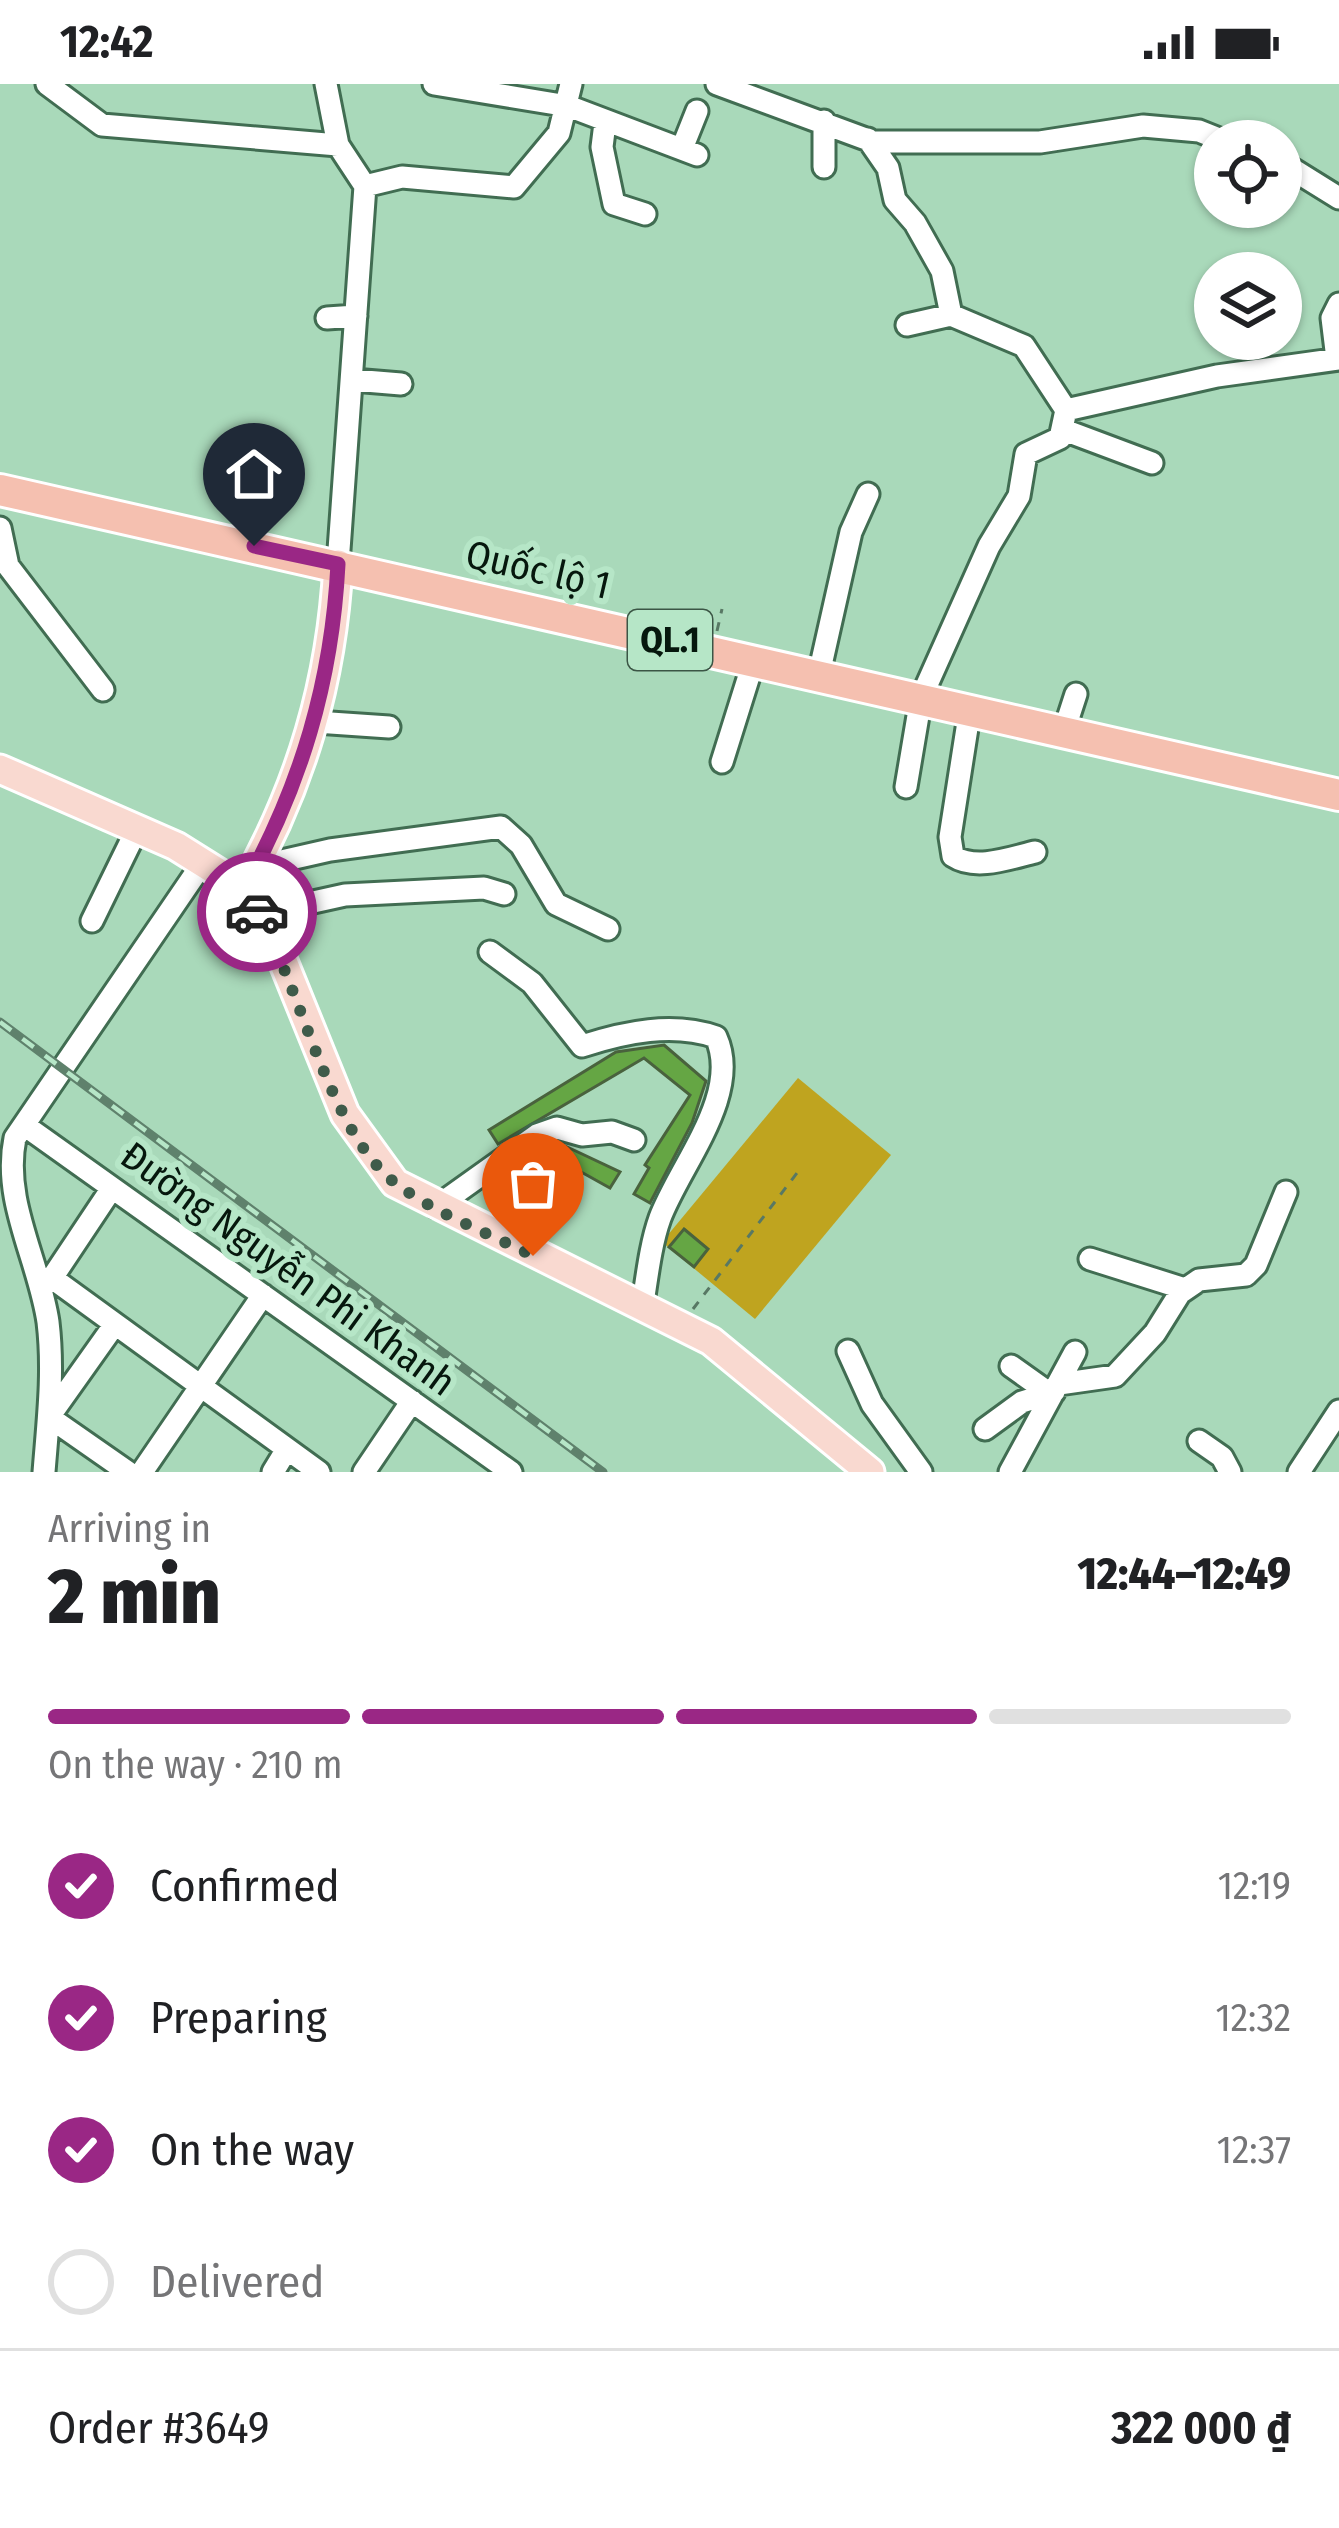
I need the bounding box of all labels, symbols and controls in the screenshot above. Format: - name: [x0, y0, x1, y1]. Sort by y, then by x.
- text: 12:42: [60, 15, 153, 69]
- map controls: [1194, 120, 1302, 360]
- button: locate: [1194, 120, 1302, 228]
- button: layers: [1194, 252, 1302, 360]
- pin: [203, 423, 305, 546]
- icon: home: [221, 441, 287, 507]
- street label: Quốc lộ 1: [462, 531, 614, 609]
- road number: QL.1: [628, 610, 712, 670]
- courier: [197, 852, 317, 972]
- icon: car: [224, 879, 290, 945]
- street label: Đường Nguyễn Phi Khanh: [112, 1132, 464, 1406]
- pin: [482, 1133, 584, 1256]
- icon: bag: [500, 1151, 566, 1217]
- text: Arriving in: [48, 1506, 211, 1552]
- text: 12:44–12:49: [1077, 1547, 1291, 1601]
- text: 2 min: [48, 1550, 221, 1644]
- text: On the way · 210 m: [48, 1742, 343, 1788]
- icon: check: [48, 1853, 114, 1919]
- text: Confirmed: [150, 1859, 340, 1913]
- text: 12:19: [1218, 1863, 1291, 1909]
- icon: check: [48, 1985, 114, 2051]
- text: Preparing: [150, 1991, 327, 2045]
- text: 12:32: [1215, 1995, 1291, 2041]
- icon: check: [48, 2117, 114, 2183]
- text: On the way: [150, 2123, 354, 2177]
- text: 12:37: [1217, 2127, 1291, 2173]
- text: Delivered: [150, 2255, 324, 2309]
- text: Order #3649: [48, 2401, 270, 2455]
- text: 322 000 ₫: [1111, 2401, 1291, 2455]

